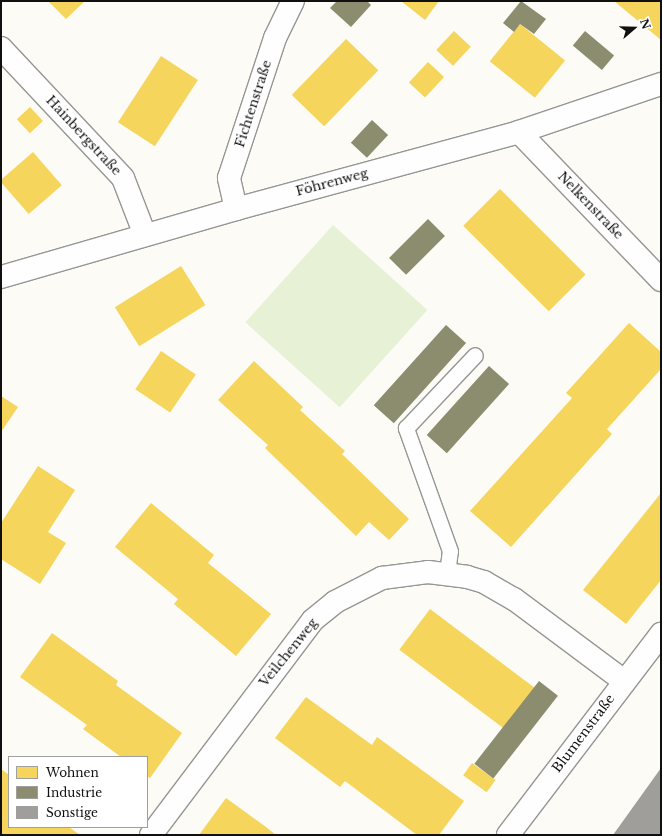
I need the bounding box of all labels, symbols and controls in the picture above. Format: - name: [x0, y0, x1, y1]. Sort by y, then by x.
- north arrow: [614, 8, 654, 48]
- text: N: [637, 17, 654, 31]
- street label: Fichtenstraße: [233, 58, 275, 150]
- street label: Hainbergstraße: [42, 93, 124, 179]
- street label: Föhrenweg: [294, 166, 370, 200]
- street label: Nelkenstraße: [554, 169, 626, 243]
- street label: Veilchenweg: [257, 616, 321, 690]
- street label: Blumenstraße: [550, 692, 618, 776]
- legend: [8, 756, 148, 828]
- text: Wohnen: [46, 765, 99, 780]
- text: Industrie: [46, 785, 102, 800]
- text: Sonstige: [46, 805, 98, 820]

